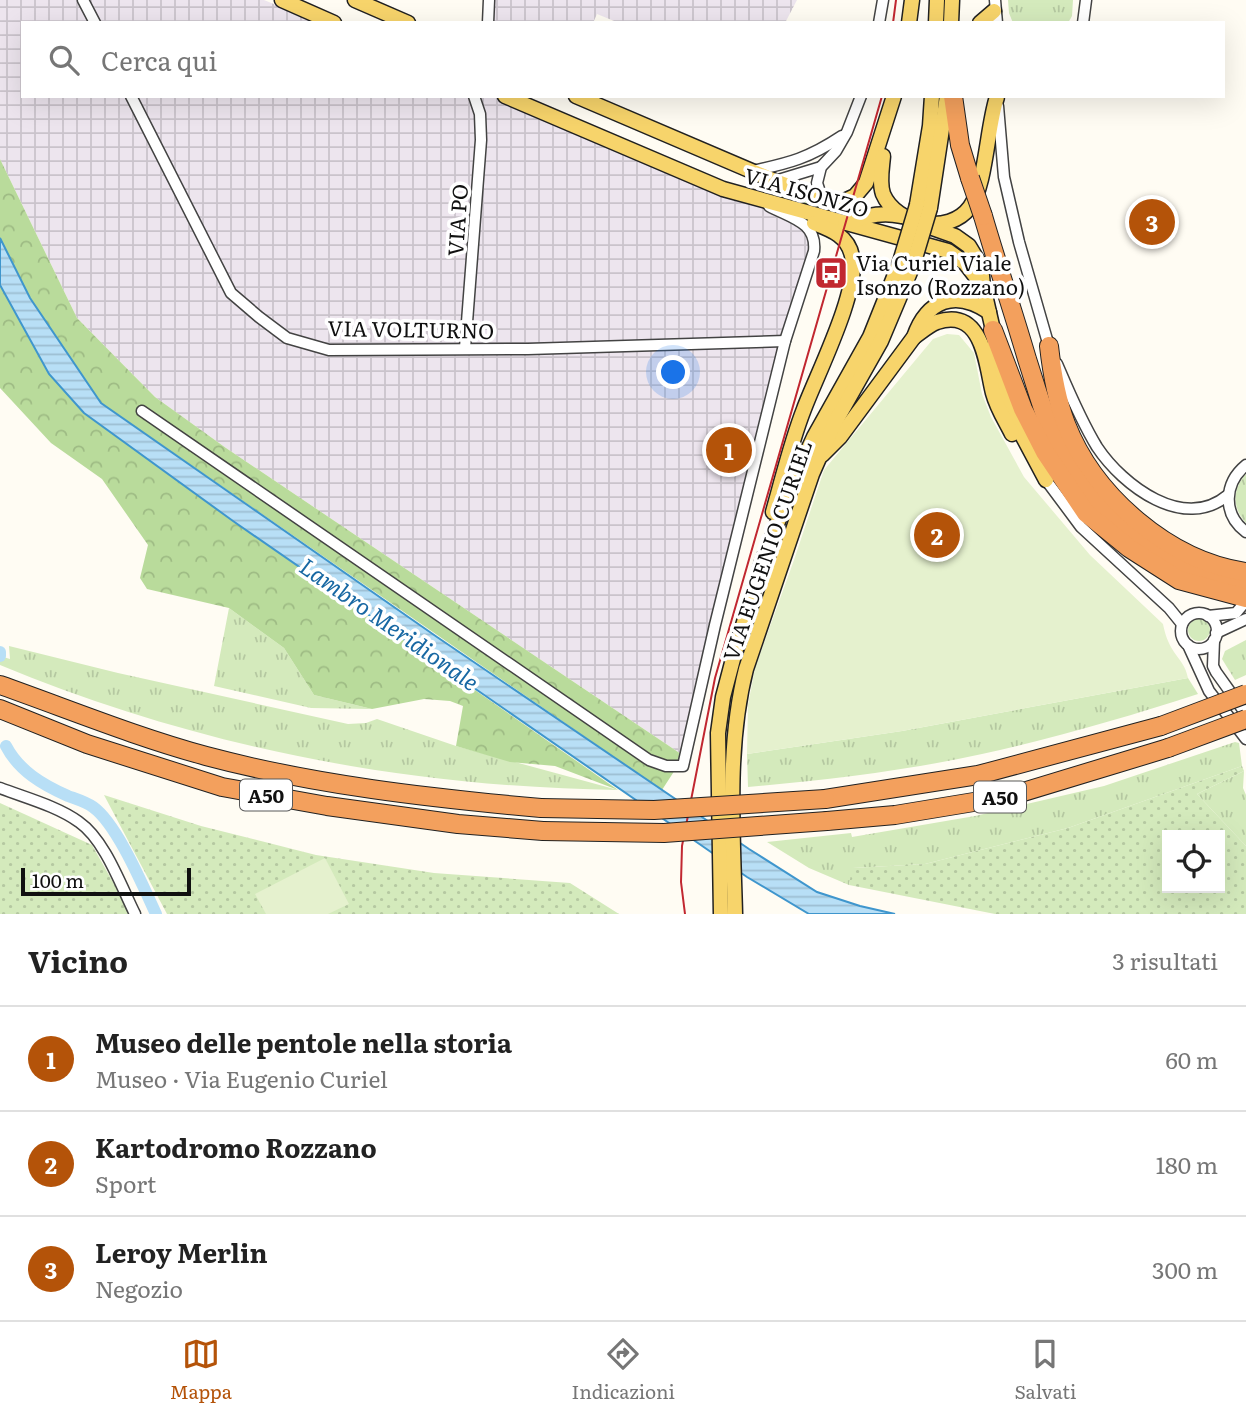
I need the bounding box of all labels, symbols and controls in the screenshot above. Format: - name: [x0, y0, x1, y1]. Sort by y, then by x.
- search box: [21, 21, 1225, 98]
- text: Cerca qui: [101, 40, 217, 79]
- icon: search: [45, 41, 83, 79]
- street label: VIA ISONZO: [741, 158, 873, 224]
- street label: VIA PO: [438, 183, 474, 257]
- pin: 3: [1129, 196, 1175, 248]
- place label: Via Curiel Viale Isonzo (Rozzano): [856, 246, 1025, 301]
- bus stop icon: Via Curiel Viale Isonzo (Rozzano): [812, 254, 850, 292]
- street label: VIA VOLTURNO: [328, 311, 494, 345]
- your location: [656, 355, 690, 389]
- pin: 1: [706, 424, 752, 476]
- street label: VIA EUGENIO CURIEL: [714, 436, 818, 664]
- pin: 2: [914, 509, 960, 561]
- water label: Lambro Meridionale: [293, 548, 487, 698]
- road number: A50: [240, 780, 292, 810]
- road number: A50: [974, 782, 1026, 812]
- map controls: [1162, 830, 1225, 893]
- button: locate: [1162, 830, 1225, 893]
- scale bar: [21, 865, 191, 897]
- text: 100 m: [32, 866, 84, 894]
- text: Vicino: [28, 938, 128, 982]
- text: 3 risultati: [1112, 943, 1218, 977]
- text: Museo delle pentole nella storia: [95, 1022, 512, 1061]
- text: 1: [46, 1042, 56, 1076]
- text: 60 m: [1165, 1042, 1218, 1076]
- text: Museo · Via Eugenio Curiel: [95, 1061, 388, 1095]
- text: Kartodromo Rozzano: [95, 1127, 377, 1166]
- text: 2: [45, 1147, 57, 1181]
- text: 180 m: [1156, 1147, 1218, 1181]
- text: Sport: [95, 1166, 156, 1200]
- text: Leroy Merlin: [95, 1232, 268, 1271]
- text: 3: [45, 1252, 57, 1286]
- text: 300 m: [1152, 1252, 1218, 1286]
- text: Negozio: [95, 1271, 183, 1305]
- tab: Mappa: [170, 1335, 232, 1405]
- tab: Indicazioni: [572, 1335, 675, 1405]
- tab: Salvati: [1014, 1335, 1076, 1405]

